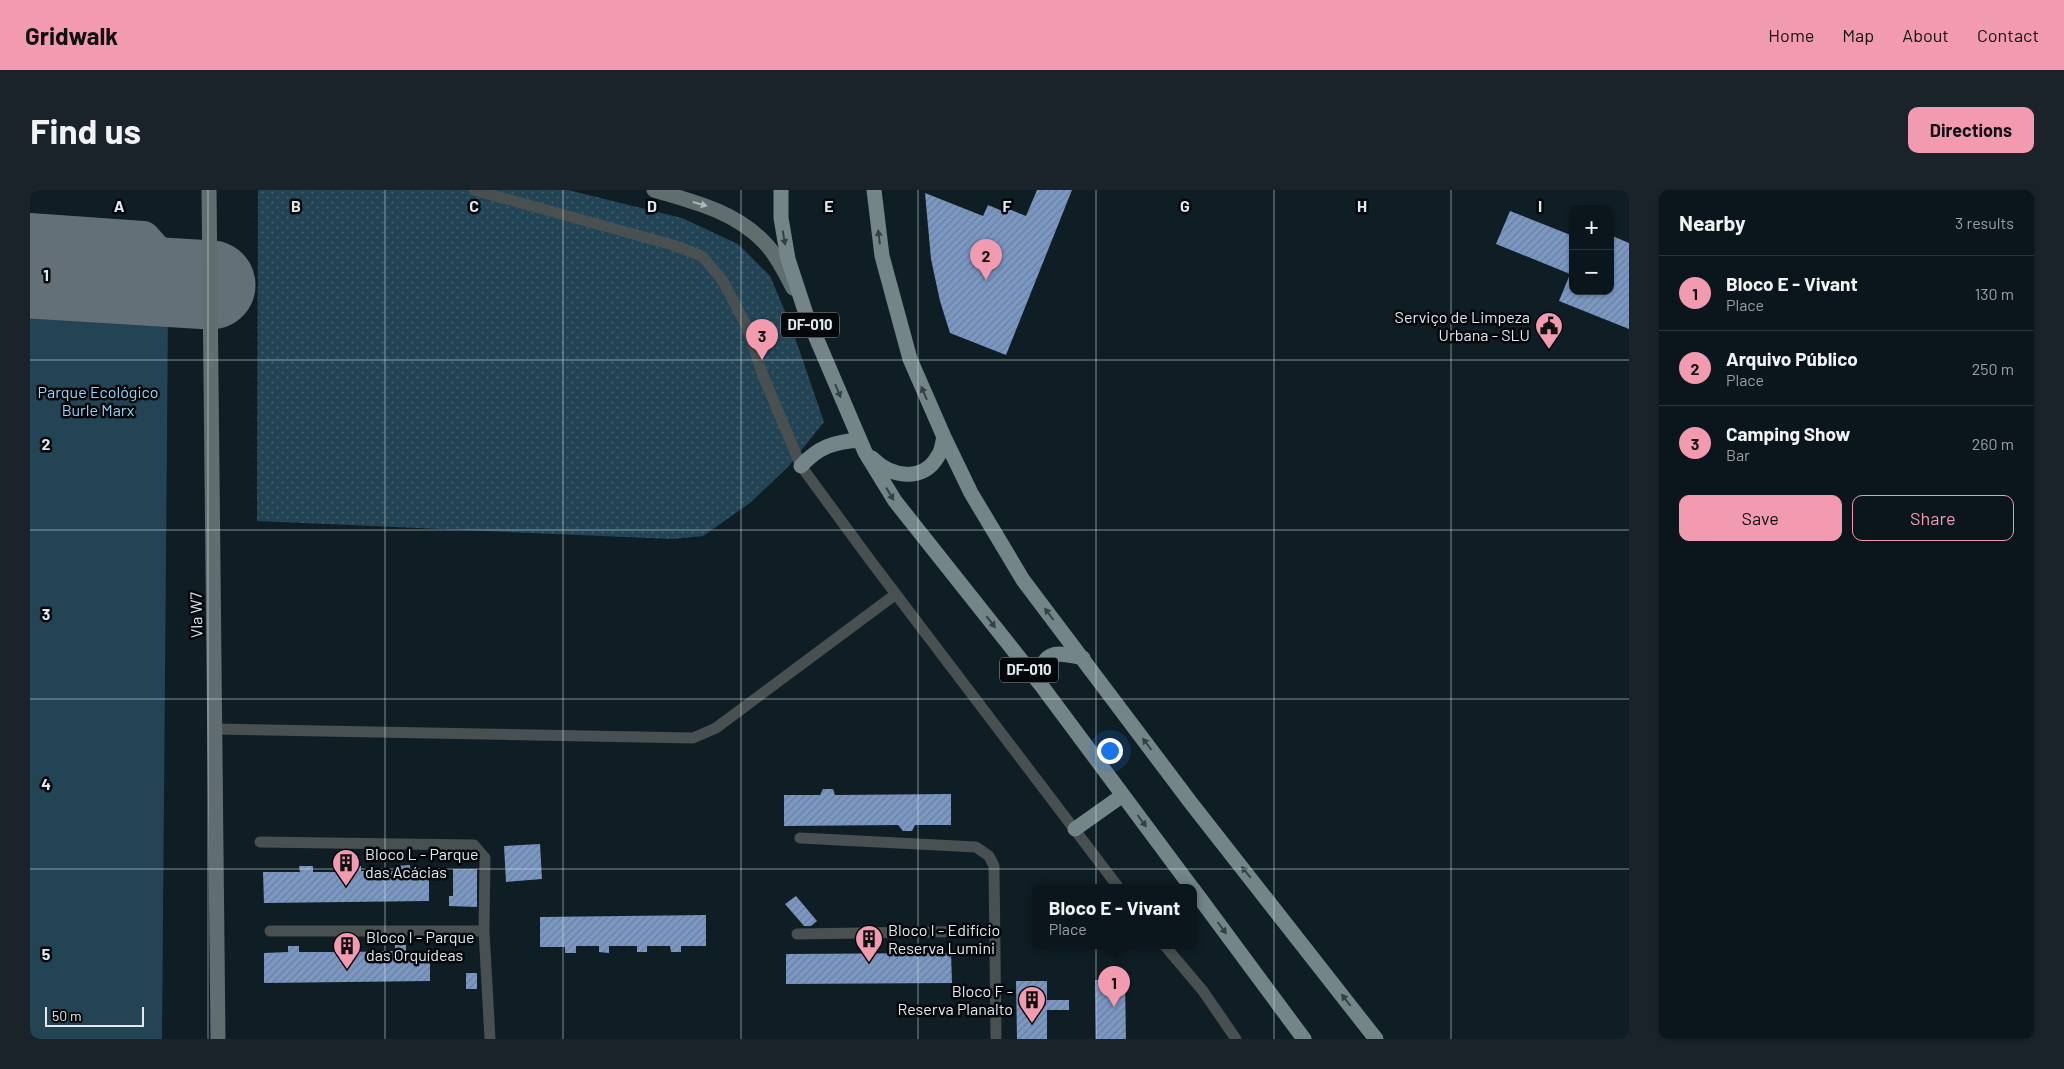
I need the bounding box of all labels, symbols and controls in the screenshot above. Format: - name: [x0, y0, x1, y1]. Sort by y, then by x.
- text: Gridwalk: [25, 21, 118, 50]
- text: Home: [1768, 24, 1814, 46]
- text: Map: [1842, 24, 1874, 46]
- text: About: [1902, 24, 1949, 46]
- text: Contact: [1977, 24, 2039, 46]
- button: Directions: [1908, 107, 2034, 153]
- text: Find us: [30, 109, 141, 151]
- text: A: [114, 196, 125, 215]
- text: B: [291, 196, 301, 215]
- text: C: [469, 196, 479, 215]
- text: D: [647, 196, 657, 215]
- text: E: [824, 196, 834, 215]
- text: F: [1003, 196, 1012, 215]
- text: G: [1180, 196, 1190, 215]
- text: H: [1357, 196, 1367, 215]
- text: I: [1538, 196, 1542, 215]
- one-way arrow: [693, 200, 708, 208]
- map controls: [1569, 205, 1614, 295]
- button: +: [1569, 205, 1614, 250]
- text: Nearby: [1679, 210, 1745, 235]
- text: 3 results: [1955, 213, 2014, 232]
- one-way arrow: [875, 229, 883, 245]
- one-way arrow: [781, 231, 789, 247]
- pin: 2: [970, 239, 1002, 280]
- button: −: [1569, 250, 1614, 295]
- text: 1: [43, 265, 49, 284]
- text: Bloco E - Vivant: [1726, 272, 1858, 295]
- text: 1: [1692, 284, 1698, 303]
- text: 130 m: [1975, 284, 2014, 303]
- text: Place: [1726, 295, 1764, 314]
- place label: Serviço de Limpeza Urbana - SLU: [1395, 307, 1530, 344]
- public building icon: Serviço de Limpeza Urbana - SLU: [1534, 311, 1564, 350]
- road number: DF-010: [781, 312, 839, 338]
- pin: 3: [746, 319, 778, 360]
- text: Arquivo Público: [1726, 347, 1858, 370]
- text: 2: [1691, 359, 1699, 378]
- text: 250 m: [1972, 359, 2014, 378]
- text: Place: [1726, 370, 1764, 389]
- park label: Parque Ecológico Burle Marx: [38, 382, 158, 419]
- one-way arrow: [835, 384, 843, 398]
- one-way arrow: [920, 385, 928, 400]
- text: Camping Show: [1726, 422, 1850, 445]
- text: 2: [42, 434, 51, 453]
- text: 3: [1691, 434, 1699, 453]
- text: 260 m: [1972, 434, 2014, 453]
- text: Bar: [1726, 445, 1750, 464]
- one-way arrow: [886, 487, 895, 500]
- button: Save: [1679, 495, 1842, 541]
- button: Share: [1852, 495, 2014, 541]
- street label: Vla W7: [186, 591, 205, 638]
- text: 3: [42, 604, 50, 623]
- one-way arrow: [1044, 607, 1054, 621]
- one-way arrow: [985, 615, 996, 628]
- road number: DF-010: [1000, 658, 1058, 682]
- your location: [1097, 738, 1123, 764]
- one-way arrow: [1141, 738, 1152, 751]
- text: 4: [41, 774, 51, 793]
- one-way arrow: [1137, 814, 1147, 828]
- place label: Bloco L - Parque das Acácias: [365, 844, 479, 881]
- building icon: Bloco L - Parque das Acácias: [331, 848, 361, 887]
- one-way arrow: [1241, 866, 1252, 879]
- popup: [1032, 884, 1197, 949]
- text: Bloco E - Vivant: [1049, 896, 1180, 919]
- text: Place: [1049, 919, 1087, 938]
- place label: Bloco I - Edifício Reserva Lumini: [888, 920, 1000, 957]
- one-way arrow: [1217, 921, 1227, 935]
- building icon: Bloco I - Edifício Reserva Lumini: [854, 924, 884, 963]
- place label: Bloco I - Parque das Orquídeas: [366, 927, 475, 964]
- building icon: Bloco I - Parque das Orquídeas: [332, 931, 362, 970]
- text: 5: [42, 944, 51, 963]
- pin: 1: [1098, 966, 1130, 1007]
- place label: Bloco F - Reserva Planalto: [897, 981, 1013, 1018]
- building icon: Bloco F - Reserva Planalto: [1017, 985, 1047, 1024]
- one-way arrow: [1341, 994, 1352, 1007]
- scale bar: [45, 1004, 144, 1027]
- text: 50 m: [52, 1007, 81, 1024]

